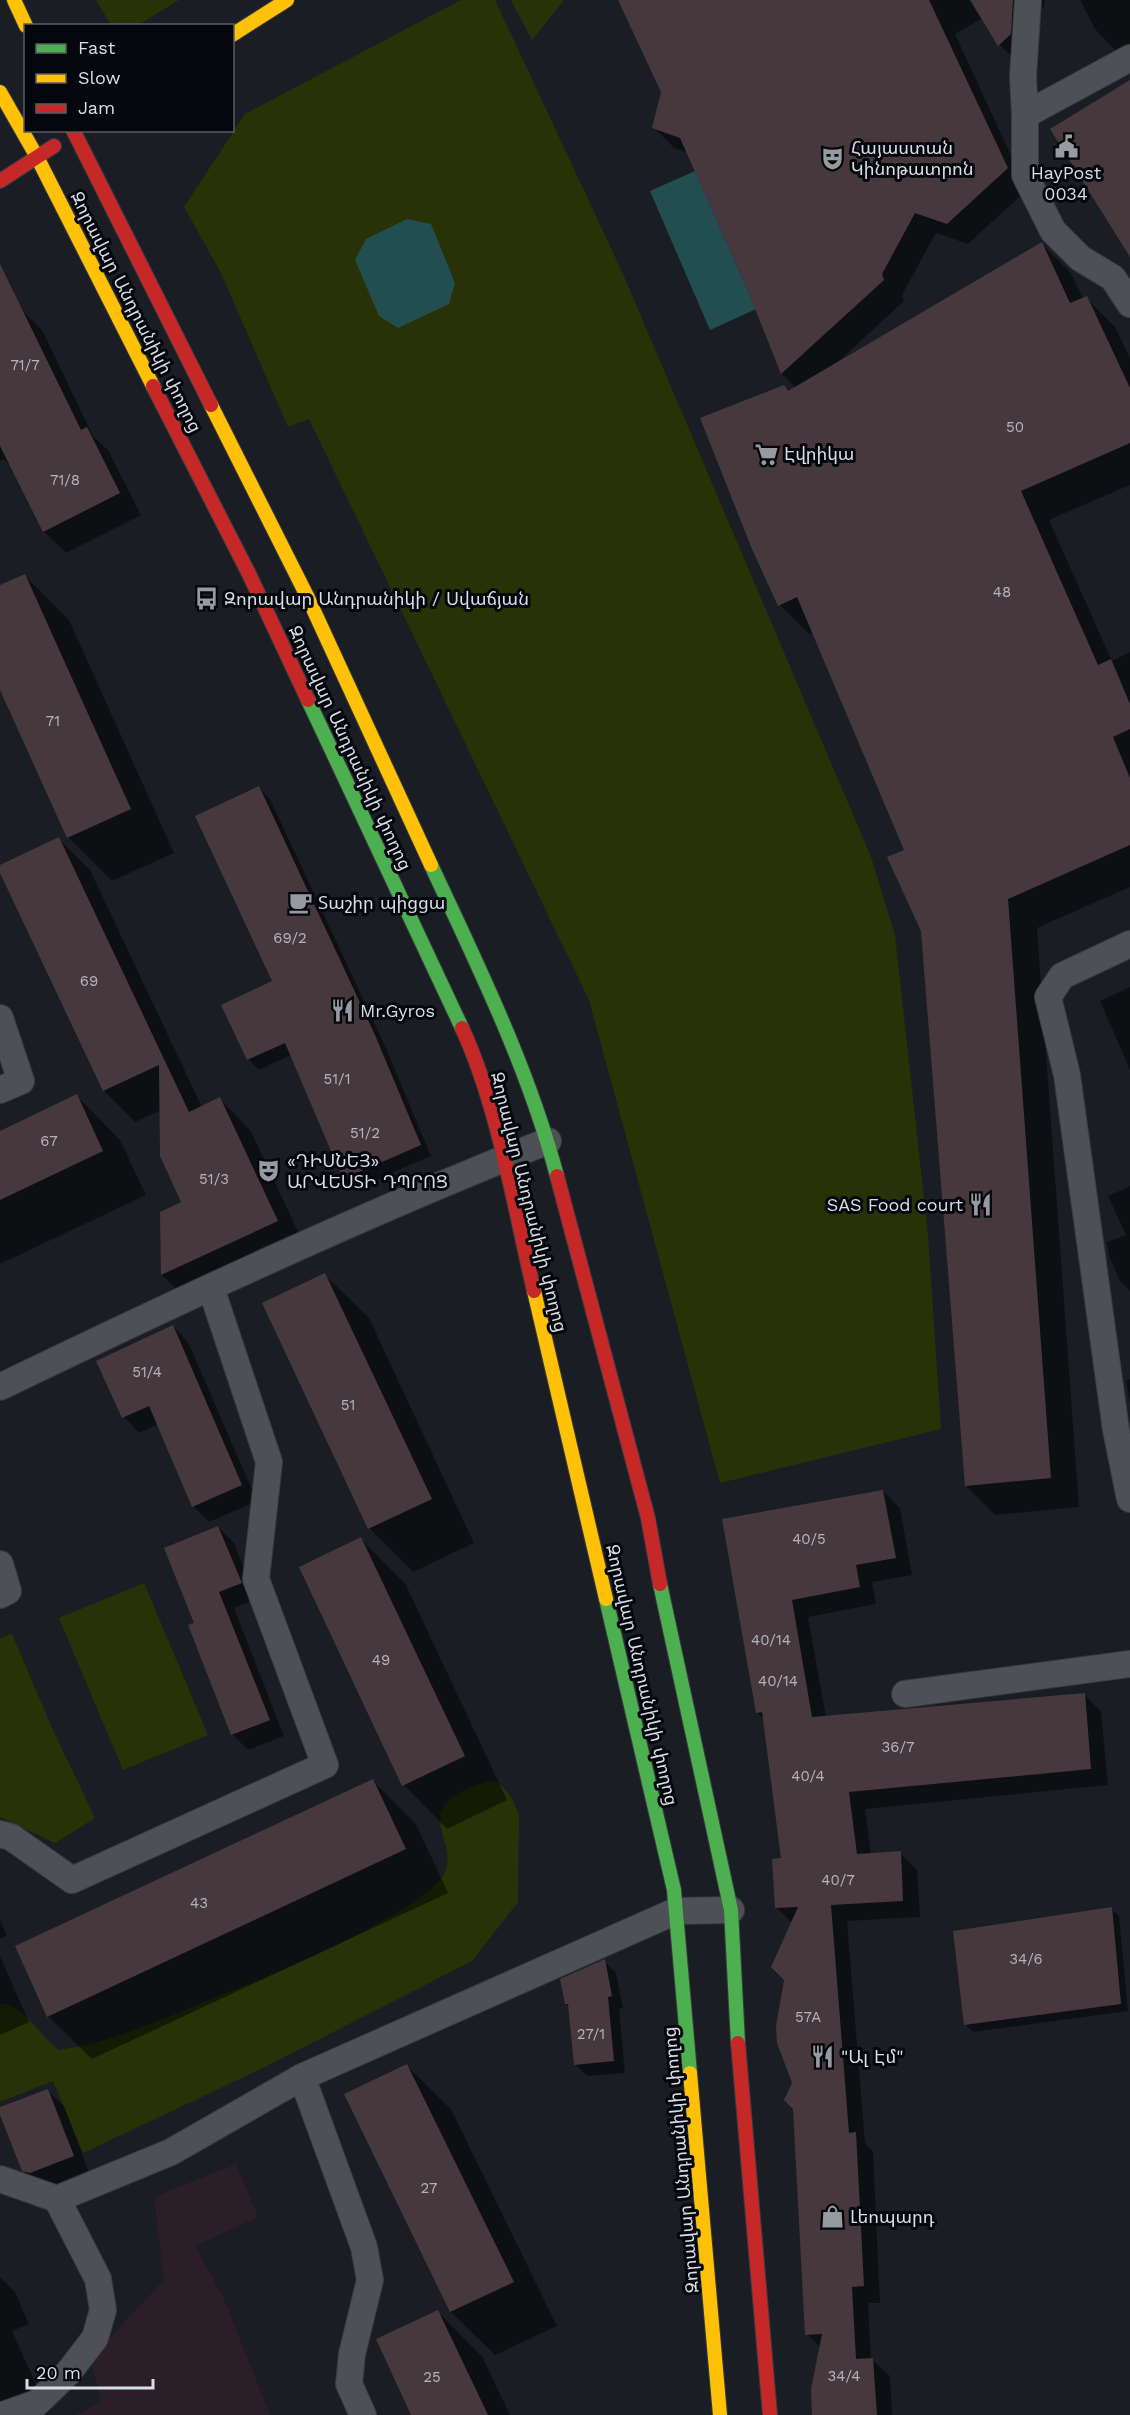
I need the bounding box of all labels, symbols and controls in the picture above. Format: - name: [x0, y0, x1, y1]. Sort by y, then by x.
- legend: [24, 24, 234, 132]
- text: Fast: [78, 37, 116, 58]
- text: Slow: [78, 67, 121, 88]
- text: Jam: [78, 97, 115, 118]
- public building icon: HayPost 0034: [1053, 134, 1079, 160]
- place label: Հայաստան Կինոթատրոն: [851, 137, 974, 179]
- theatre icon: Հայաստան Կինոթատրոն: [820, 145, 846, 171]
- place label: HayPost 0034: [1031, 162, 1102, 204]
- street label: Զորավար Անդրանիկի փողոց: [66, 188, 207, 436]
- house number: 71/7: [10, 356, 40, 374]
- house number: 50: [1006, 418, 1024, 436]
- supermarket icon: Էվրիկա: [753, 441, 779, 467]
- place label: Էվրիկա: [784, 443, 854, 464]
- house number: 71/8: [50, 471, 80, 489]
- house number: 48: [993, 583, 1011, 601]
- bus stop icon: Զորավար Անդրանիկի / Սվաճյան: [193, 586, 219, 612]
- place label: Զորավար Անդրանիկի / Սվաճյան: [224, 588, 529, 609]
- street label: Զորավար Անդրանիկի փողոց: [284, 622, 416, 873]
- house number: 71: [46, 712, 60, 730]
- cafe icon: Տաշիր պիցցա: [287, 890, 313, 916]
- place label: Տաշիր պիցցա: [318, 892, 445, 913]
- house number: 69/2: [273, 929, 307, 947]
- house number: 69: [80, 972, 98, 990]
- restaurant icon: Mr.Gyros: [329, 998, 355, 1024]
- place label: Mr.Gyros: [360, 1000, 435, 1021]
- house number: 51/1: [324, 1070, 351, 1088]
- street label: Զորավար Անդրանիկի փողոց: [487, 1070, 572, 1334]
- house number: 51/2: [350, 1124, 380, 1142]
- house number: 67: [40, 1132, 58, 1150]
- place label: «ԴԻՍՆԵՅ» ԱՐՎԵՍՏԻ ԴՊՐՈՑ: [287, 1150, 448, 1192]
- theatre icon: «ԴԻՍՆԵՅ» ԱՐՎԵՍՏԻ ԴՊՐՈՑ: [256, 1158, 282, 1184]
- house number: 51/3: [199, 1170, 229, 1188]
- restaurant icon: SAS Food court: [968, 1192, 994, 1218]
- place label: SAS Food court: [827, 1194, 963, 1215]
- house number: 51/4: [132, 1363, 162, 1381]
- house number: 51: [341, 1396, 355, 1414]
- house number: 40/5: [792, 1530, 826, 1548]
- street label: Զորավար Անդրանիկի փողոց: [602, 1542, 683, 1808]
- house number: 40/14: [751, 1631, 791, 1649]
- house number: 49: [372, 1651, 390, 1669]
- house number: 40/14: [758, 1672, 798, 1690]
- house number: 36/7: [882, 1738, 914, 1756]
- house number: 40/4: [791, 1767, 825, 1785]
- house number: 40/7: [821, 1871, 855, 1889]
- house number: 43: [190, 1894, 208, 1912]
- house number: 34/6: [1009, 1950, 1043, 1968]
- house number: 57A: [795, 2008, 821, 2026]
- house number: 27/1: [577, 2025, 605, 2043]
- street label: Զորավար Անդրանիկի փողոց: [658, 2026, 703, 2294]
- restaurant icon: "Ալ Էմ": [810, 2044, 836, 2070]
- place label: "Ալ Էմ": [841, 2046, 904, 2067]
- house number: 27: [421, 2179, 437, 2197]
- shop icon: Լեոպարդ: [819, 2204, 845, 2230]
- place label: Լեոպարդ: [850, 2206, 935, 2227]
- scale bar: [27, 2352, 153, 2390]
- text: 20 m: [36, 2362, 81, 2383]
- house number: 34/4: [827, 2367, 861, 2385]
- house number: 25: [423, 2368, 441, 2386]

